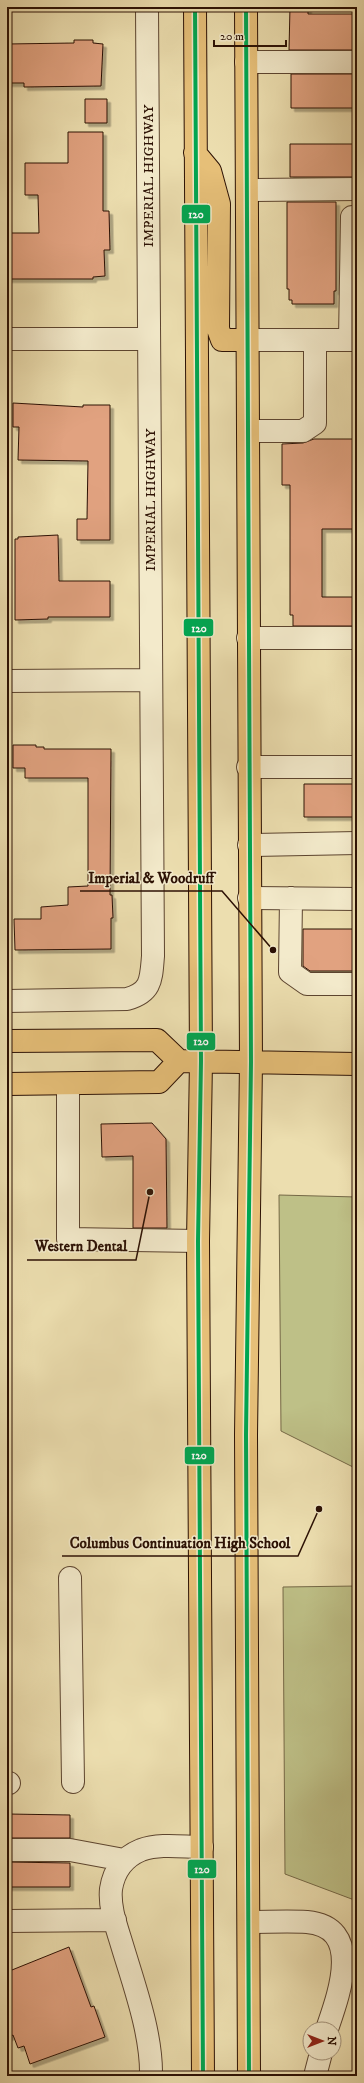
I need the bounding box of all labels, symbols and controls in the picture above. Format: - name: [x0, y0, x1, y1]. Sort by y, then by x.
- scale bar: [214, 22, 286, 48]
- text: 20 m: [220, 29, 244, 44]
- street label: IMPERIAL HIGHWAY: [140, 105, 158, 247]
- line badge: 120: [181, 204, 211, 224]
- text: 120: [188, 208, 204, 222]
- street label: IMPERIAL HIGHWAY: [142, 429, 160, 571]
- line badge: 120: [183, 618, 214, 637]
- text: 120: [191, 622, 207, 636]
- callout: Imperial & Woodruff: [80, 864, 222, 891]
- text: Imperial & Woodruff: [88, 869, 217, 888]
- line badge: 120: [186, 1032, 216, 1051]
- text: 120: [193, 1035, 209, 1049]
- callout: Western Dental: [27, 1233, 136, 1260]
- text: Western Dental: [34, 1237, 128, 1256]
- line badge: 120: [184, 1446, 215, 1465]
- text: 120: [191, 1449, 207, 1463]
- callout: Columbus Continuation High School: [62, 1529, 298, 1556]
- text: Columbus Continuation High School: [70, 1534, 291, 1553]
- line badge: 120: [187, 1859, 217, 1879]
- text: 120: [194, 1863, 210, 1877]
- north arrow: [302, 2021, 342, 2061]
- text: N: [324, 2036, 338, 2046]

